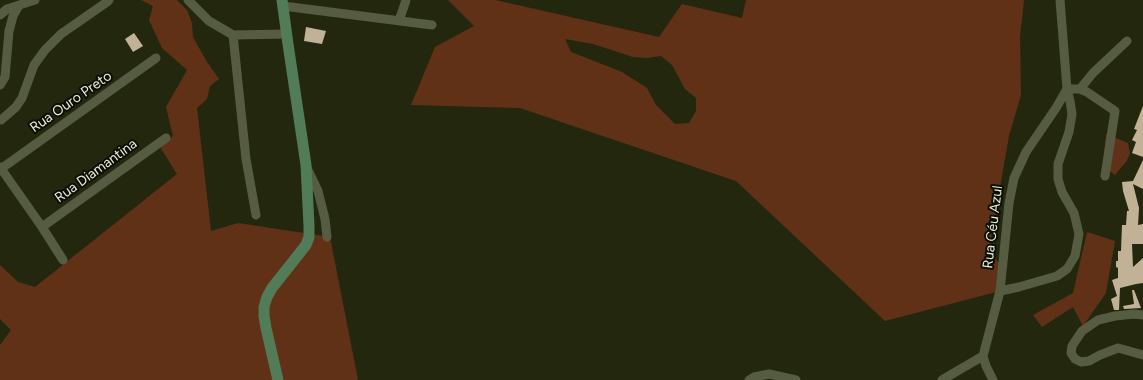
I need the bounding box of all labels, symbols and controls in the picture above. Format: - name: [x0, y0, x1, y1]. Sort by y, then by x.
- street label: Rua Ouro Preto: [27, 68, 115, 136]
- street label: Rua Diamantina: [52, 136, 140, 206]
- street label: Rua Céu Azul: [980, 185, 1006, 269]

